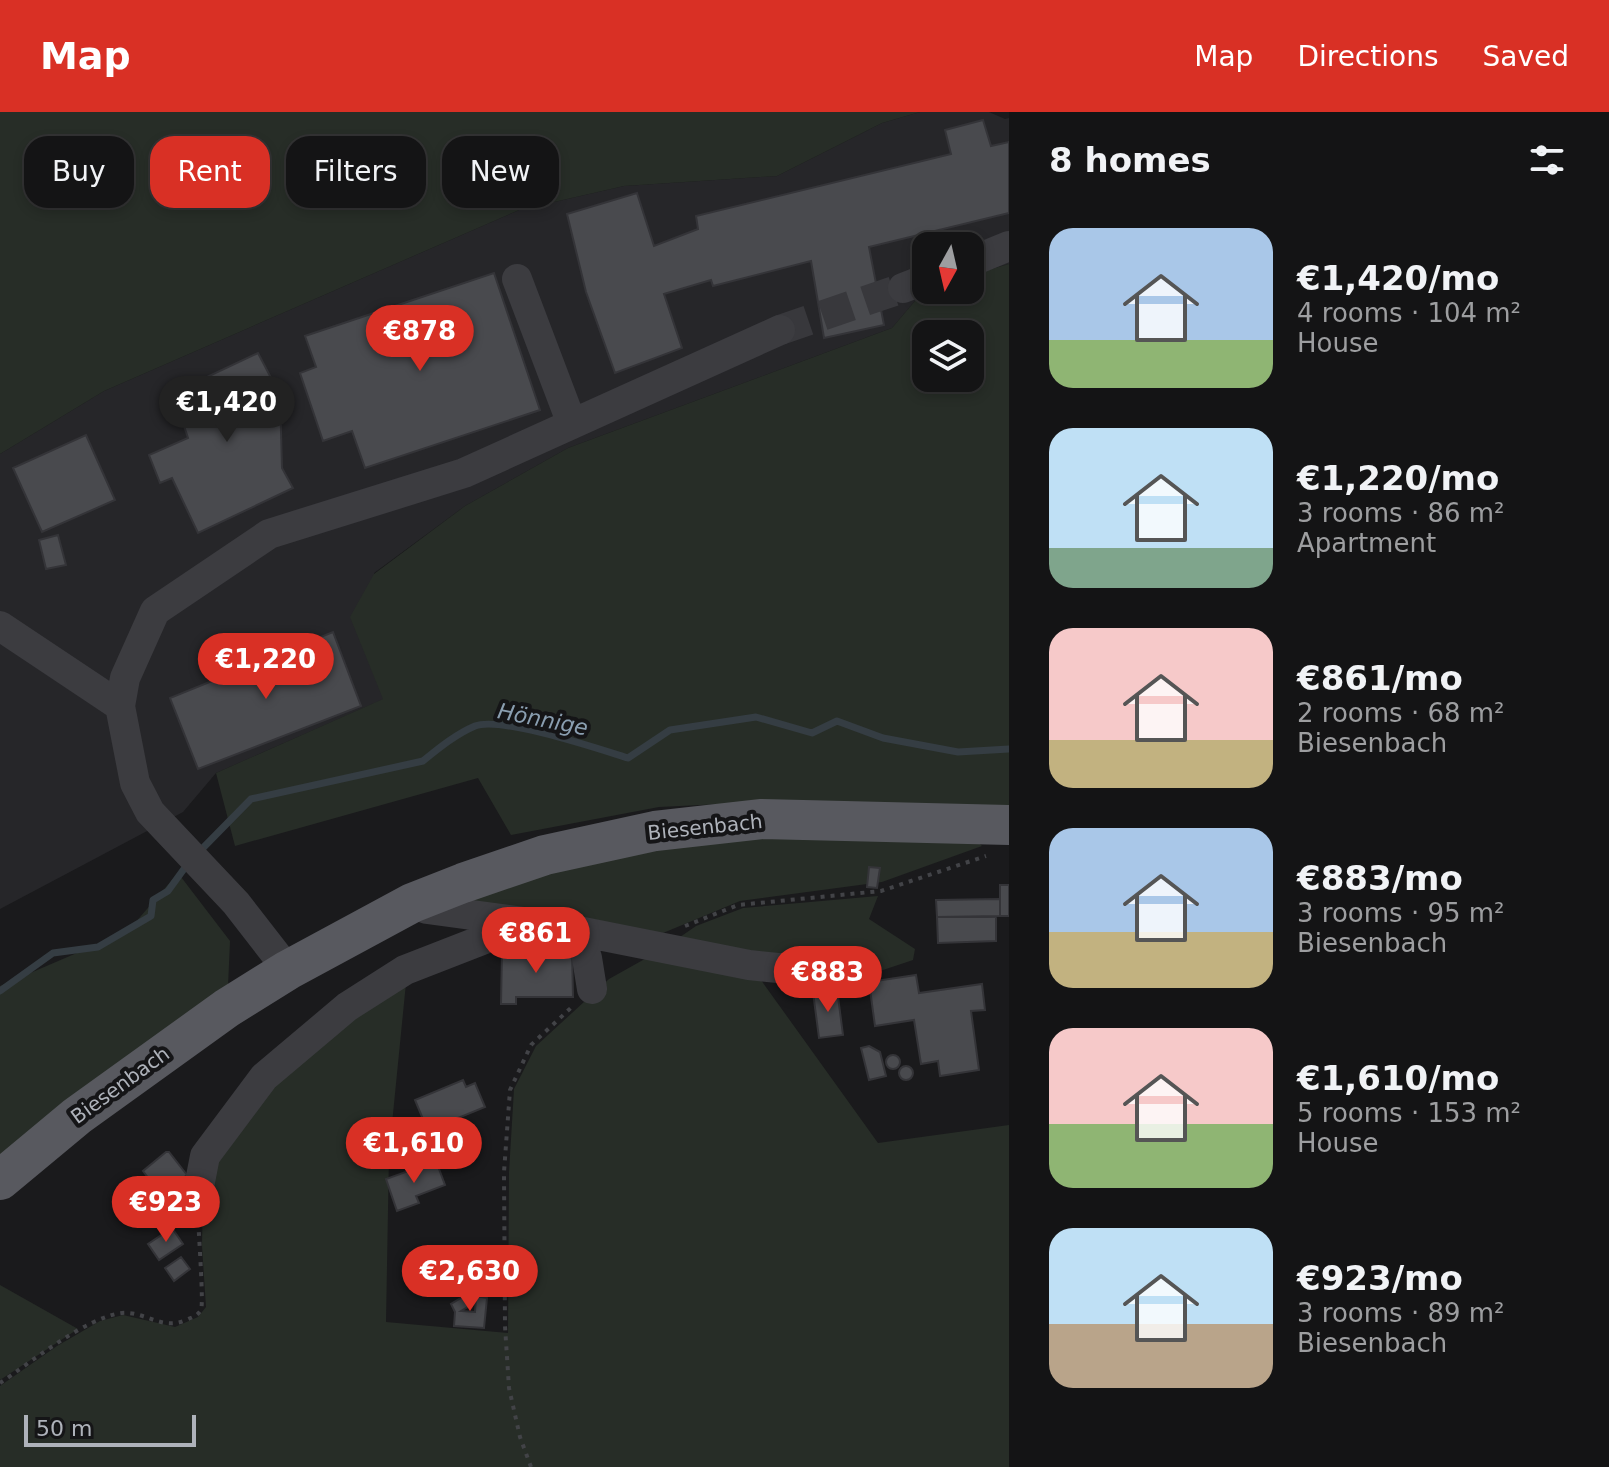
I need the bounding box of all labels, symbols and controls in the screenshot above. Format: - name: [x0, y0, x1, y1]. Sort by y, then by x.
- text: Map: [40, 34, 131, 78]
- text: Map: [1194, 40, 1253, 73]
- text: Directions: [1297, 40, 1438, 73]
- text: Saved: [1482, 40, 1569, 73]
- chip: Buy: [24, 136, 134, 208]
- chip: Rent: [150, 136, 270, 208]
- chip: Filters: [286, 136, 426, 208]
- chip: New: [442, 136, 559, 208]
- icon: filters: [1525, 138, 1569, 182]
- text: 8 homes: [1049, 140, 1211, 180]
- north arrow: [912, 232, 984, 304]
- map controls: [912, 232, 984, 392]
- text: €1,420/mo: [1297, 258, 1499, 298]
- icon: home: [1113, 260, 1209, 356]
- text: 4 rooms · 104 m²: [1297, 298, 1521, 328]
- pin: €878: [373, 305, 467, 373]
- text: €878: [384, 316, 456, 346]
- button: layers: [912, 320, 984, 392]
- text: House: [1297, 328, 1378, 358]
- pin: €1,420: [162, 376, 292, 444]
- text: €1,420: [177, 387, 277, 417]
- text: €1,220/mo: [1297, 458, 1499, 498]
- icon: home: [1113, 460, 1209, 556]
- text: 3 rooms · 86 m²: [1297, 498, 1505, 528]
- text: Apartment: [1297, 528, 1436, 558]
- pin: €1,220: [201, 633, 331, 701]
- text: €1,220: [216, 644, 316, 674]
- text: €861/mo: [1297, 658, 1463, 698]
- icon: home: [1113, 660, 1209, 756]
- water label: Hönnige: [496, 698, 590, 740]
- text: 2 rooms · 68 m²: [1297, 698, 1505, 728]
- text: Biesenbach: [1297, 728, 1447, 758]
- street label: Biesenbach: [646, 809, 764, 845]
- text: €883/mo: [1297, 858, 1463, 898]
- icon: home: [1113, 860, 1209, 956]
- text: 3 rooms · 95 m²: [1297, 898, 1505, 928]
- pin: €861: [489, 907, 583, 975]
- text: €861: [500, 918, 572, 948]
- text: Biesenbach: [1297, 928, 1447, 958]
- pin: €883: [781, 946, 875, 1014]
- text: €883: [792, 957, 864, 987]
- street label: Biesenbach: [66, 1041, 174, 1129]
- text: €1,610/mo: [1297, 1058, 1499, 1098]
- icon: home: [1113, 1060, 1209, 1156]
- text: 5 rooms · 153 m²: [1297, 1098, 1521, 1128]
- pin: €1,610: [349, 1117, 479, 1185]
- text: €1,610: [364, 1128, 464, 1158]
- text: House: [1297, 1128, 1378, 1158]
- pin: €923: [119, 1176, 213, 1244]
- text: €923: [130, 1187, 202, 1217]
- pin: €2,630: [405, 1245, 535, 1313]
- text: €2,630: [420, 1256, 520, 1286]
- text: €923/mo: [1297, 1258, 1463, 1298]
- icon: home: [1113, 1260, 1209, 1356]
- text: 3 rooms · 89 m²: [1297, 1298, 1505, 1328]
- text: Biesenbach: [1297, 1328, 1447, 1358]
- scale bar: [24, 1411, 196, 1447]
- text: 50 m: [36, 1416, 92, 1441]

